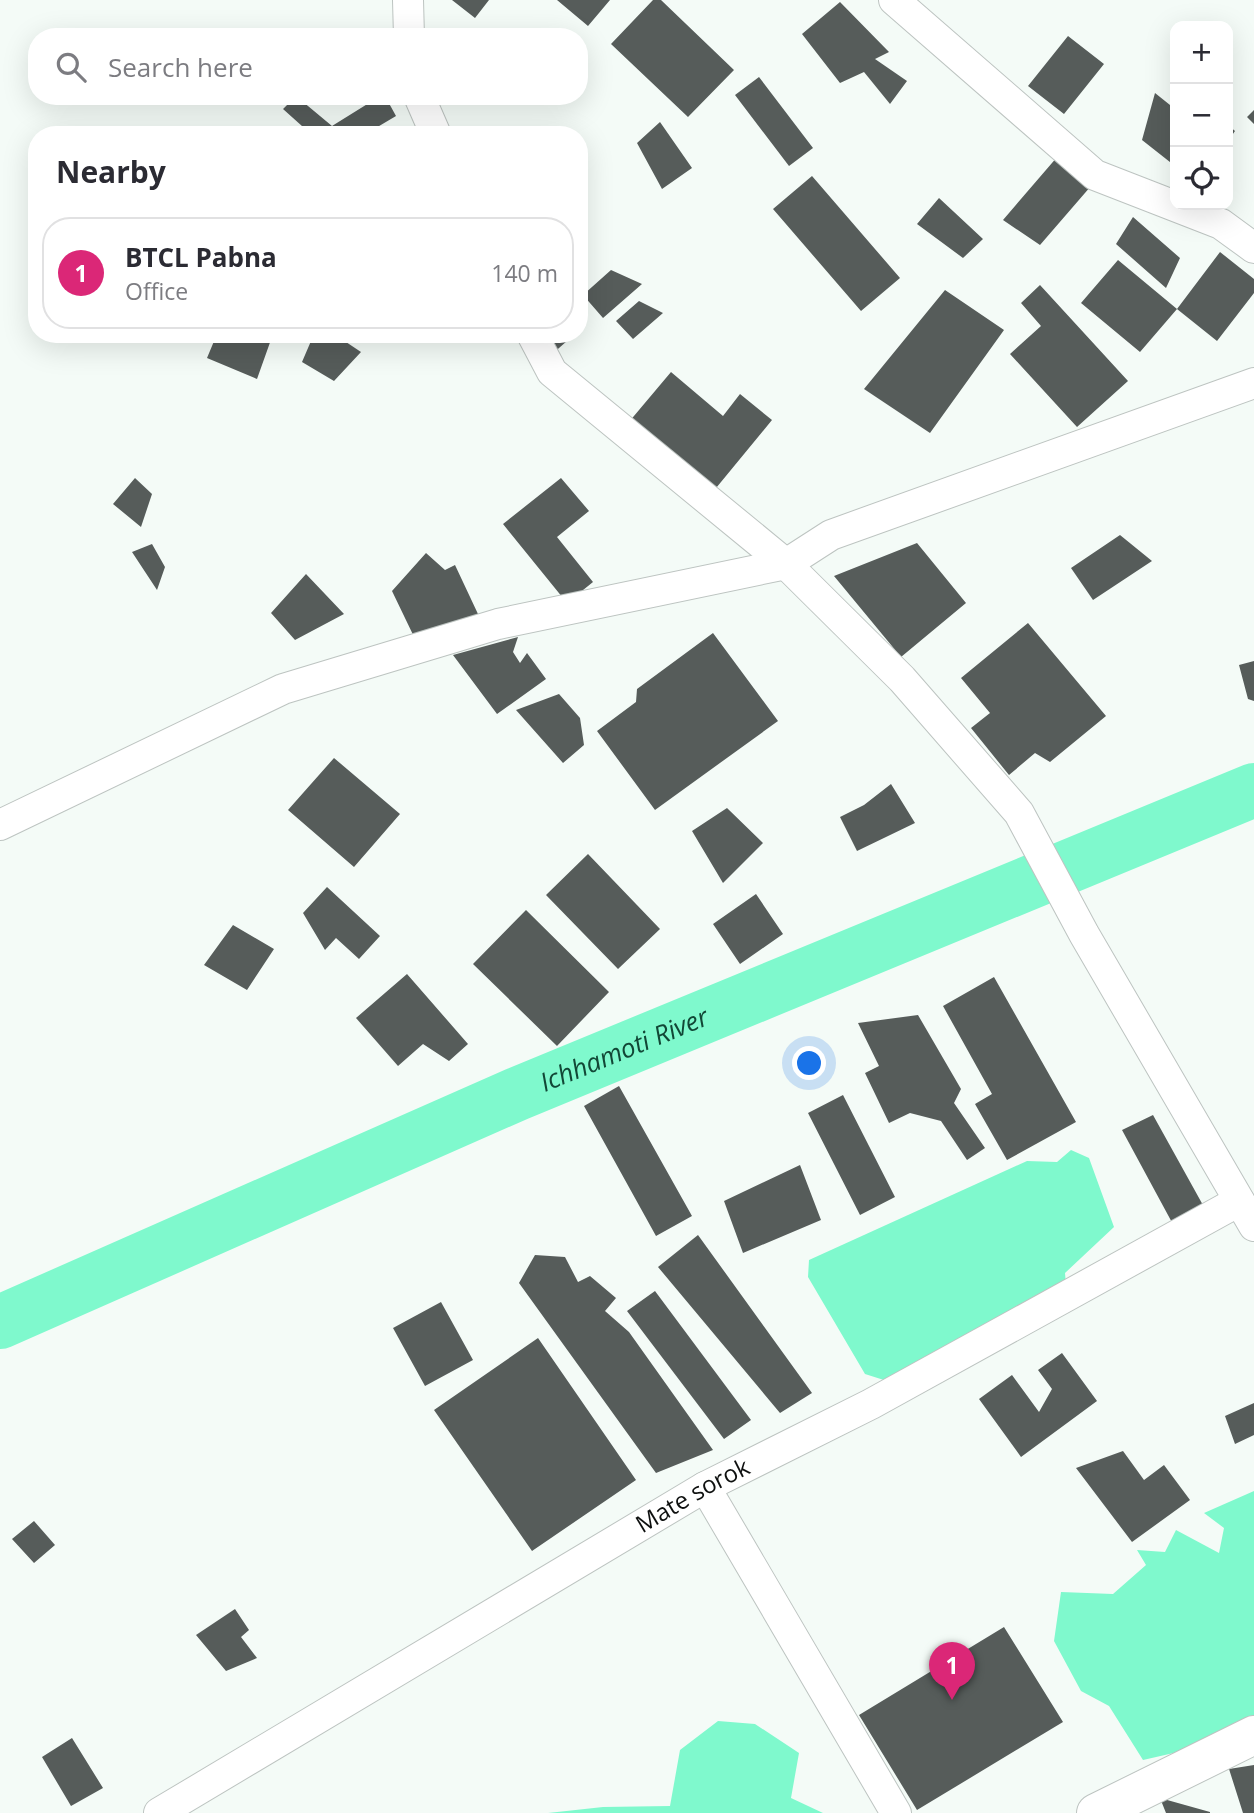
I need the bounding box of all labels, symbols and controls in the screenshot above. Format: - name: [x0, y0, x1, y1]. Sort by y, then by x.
- map controls: [1170, 21, 1233, 210]
- button: +: [1170, 21, 1233, 84]
- search box: [28, 28, 588, 105]
- icon: search: [52, 48, 90, 86]
- text: Search here: [108, 49, 253, 85]
- button: −: [1170, 84, 1233, 147]
- button: locate: [1170, 147, 1233, 210]
- text: Nearby: [56, 151, 166, 192]
- text: BTCL Pabna: [125, 239, 277, 275]
- text: 1: [74, 257, 88, 289]
- text: 140 m: [491, 257, 558, 289]
- text: Office: [125, 275, 188, 307]
- water label: Ichhamoti River: [534, 997, 715, 1100]
- your location: [792, 1046, 826, 1080]
- street label: Mate sorok: [629, 1449, 755, 1540]
- pin: 1: [929, 1642, 975, 1700]

